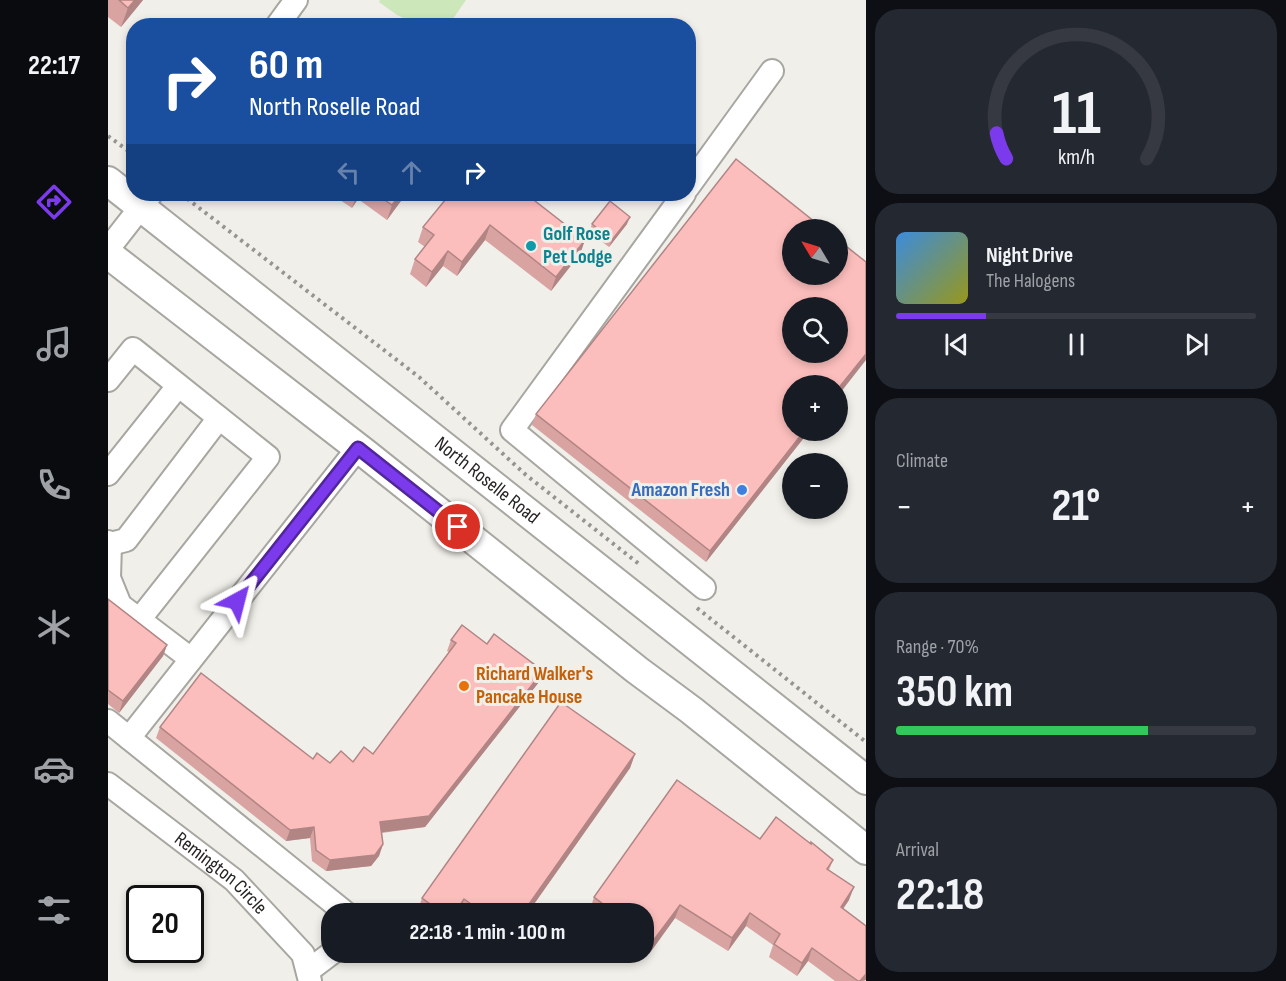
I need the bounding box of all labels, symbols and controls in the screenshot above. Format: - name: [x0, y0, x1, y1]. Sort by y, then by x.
- text: 60 m: [249, 40, 323, 91]
- icon: right: [150, 42, 228, 120]
- text: 22:17: [28, 50, 80, 82]
- text: 11: [1052, 77, 1100, 152]
- text: North Roselle Road: [249, 91, 420, 123]
- text: km/h: [1057, 145, 1095, 170]
- icon: left: [332, 156, 365, 189]
- icon: ahead: [395, 156, 428, 189]
- icon: right: [458, 156, 491, 189]
- icon: directions: [33, 181, 75, 223]
- north arrow: [782, 219, 848, 285]
- map controls: [782, 219, 848, 519]
- place label: Golf Rose Pet Lodge: [543, 222, 612, 269]
- marker: Golf Rose Pet Lodge: [524, 239, 538, 253]
- text: Night Drive: [986, 242, 1073, 269]
- text: The Halogens: [986, 269, 1075, 293]
- button: search: [782, 297, 848, 363]
- icon: music: [33, 323, 75, 365]
- icon: previous: [940, 328, 973, 361]
- icon: pause: [1060, 328, 1093, 361]
- icon: next: [1180, 328, 1213, 361]
- button: +: [782, 375, 848, 441]
- street label: North Roselle Road: [430, 432, 544, 529]
- text: Climate: [896, 449, 948, 473]
- button: −: [782, 453, 848, 519]
- icon: phone: [33, 464, 75, 506]
- place label: Amazon Fresh: [630, 478, 730, 502]
- text: 21°: [1052, 479, 1100, 534]
- marker: Amazon Fresh: [735, 483, 749, 497]
- text: −: [896, 487, 912, 527]
- text: +: [1240, 487, 1256, 527]
- pin: [432, 501, 483, 552]
- icon: arrive: [441, 510, 474, 543]
- position arrow: [205, 569, 269, 633]
- icon: climate: [33, 606, 75, 648]
- text: Range · 70%: [896, 635, 979, 659]
- place label: Richard Walker's Pancake House: [476, 662, 593, 709]
- text: 350 km: [896, 665, 1013, 720]
- marker: Richard Walker's Pancake House: [457, 679, 471, 693]
- icon: car: [33, 748, 75, 790]
- street label: Remington Circle: [170, 827, 272, 920]
- text: Arrival: [896, 838, 939, 862]
- text: 22:18: [896, 868, 984, 923]
- speed limit sign: 20: [126, 885, 204, 963]
- icon: filters: [33, 889, 75, 931]
- text: 22:18 · 1 min · 100 m: [410, 919, 565, 946]

